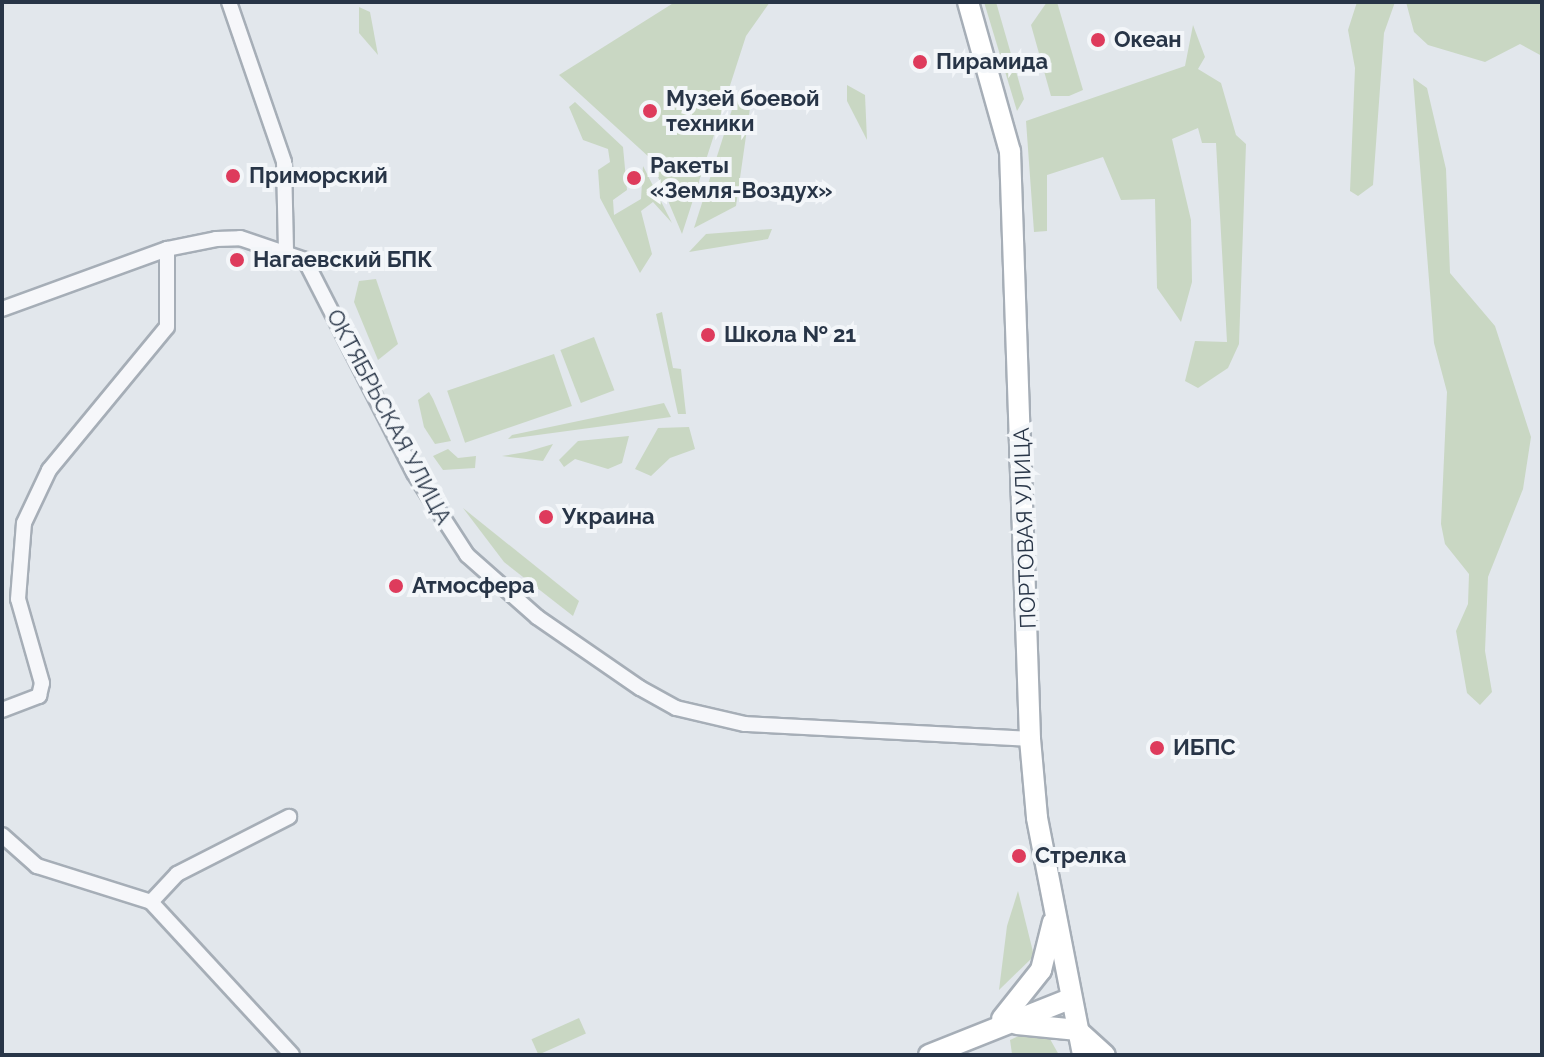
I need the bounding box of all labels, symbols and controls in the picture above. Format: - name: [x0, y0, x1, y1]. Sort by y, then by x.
- place label: Океан: [1114, 27, 1182, 53]
- marker: Океан: [1089, 31, 1107, 49]
- place label: Пирамида: [936, 49, 1048, 75]
- marker: Пирамида: [911, 53, 929, 71]
- place label: Музей боевой техники: [666, 85, 819, 136]
- marker: Музей боевой техники: [641, 102, 659, 120]
- place label: Ракеты «Земля-Воздух»: [650, 152, 833, 204]
- place label: Приморский: [249, 163, 388, 189]
- marker: Приморский: [224, 167, 242, 185]
- marker: Ракеты «Земля-Воздух»: [625, 169, 643, 187]
- place label: Нагаевский БПК: [253, 247, 432, 273]
- marker: Нагаевский БПК: [228, 251, 246, 269]
- street label: ОКТЯБРЬСКАЯ УЛИЦА: [321, 305, 457, 529]
- place label: Школа № 21: [724, 322, 856, 348]
- marker: Школа № 21: [699, 326, 717, 344]
- street label: ПОРТОВАЯ УЛИЦА: [1008, 427, 1042, 629]
- place label: Украина: [562, 504, 655, 530]
- marker: Украина: [537, 508, 555, 526]
- place label: Атмосфера: [412, 573, 535, 599]
- marker: Атмосфера: [387, 577, 405, 595]
- place label: ИБПС: [1173, 735, 1236, 761]
- marker: ИБПС: [1148, 739, 1166, 757]
- place label: Стрелка: [1035, 843, 1126, 869]
- marker: Стрелка: [1010, 847, 1028, 865]

